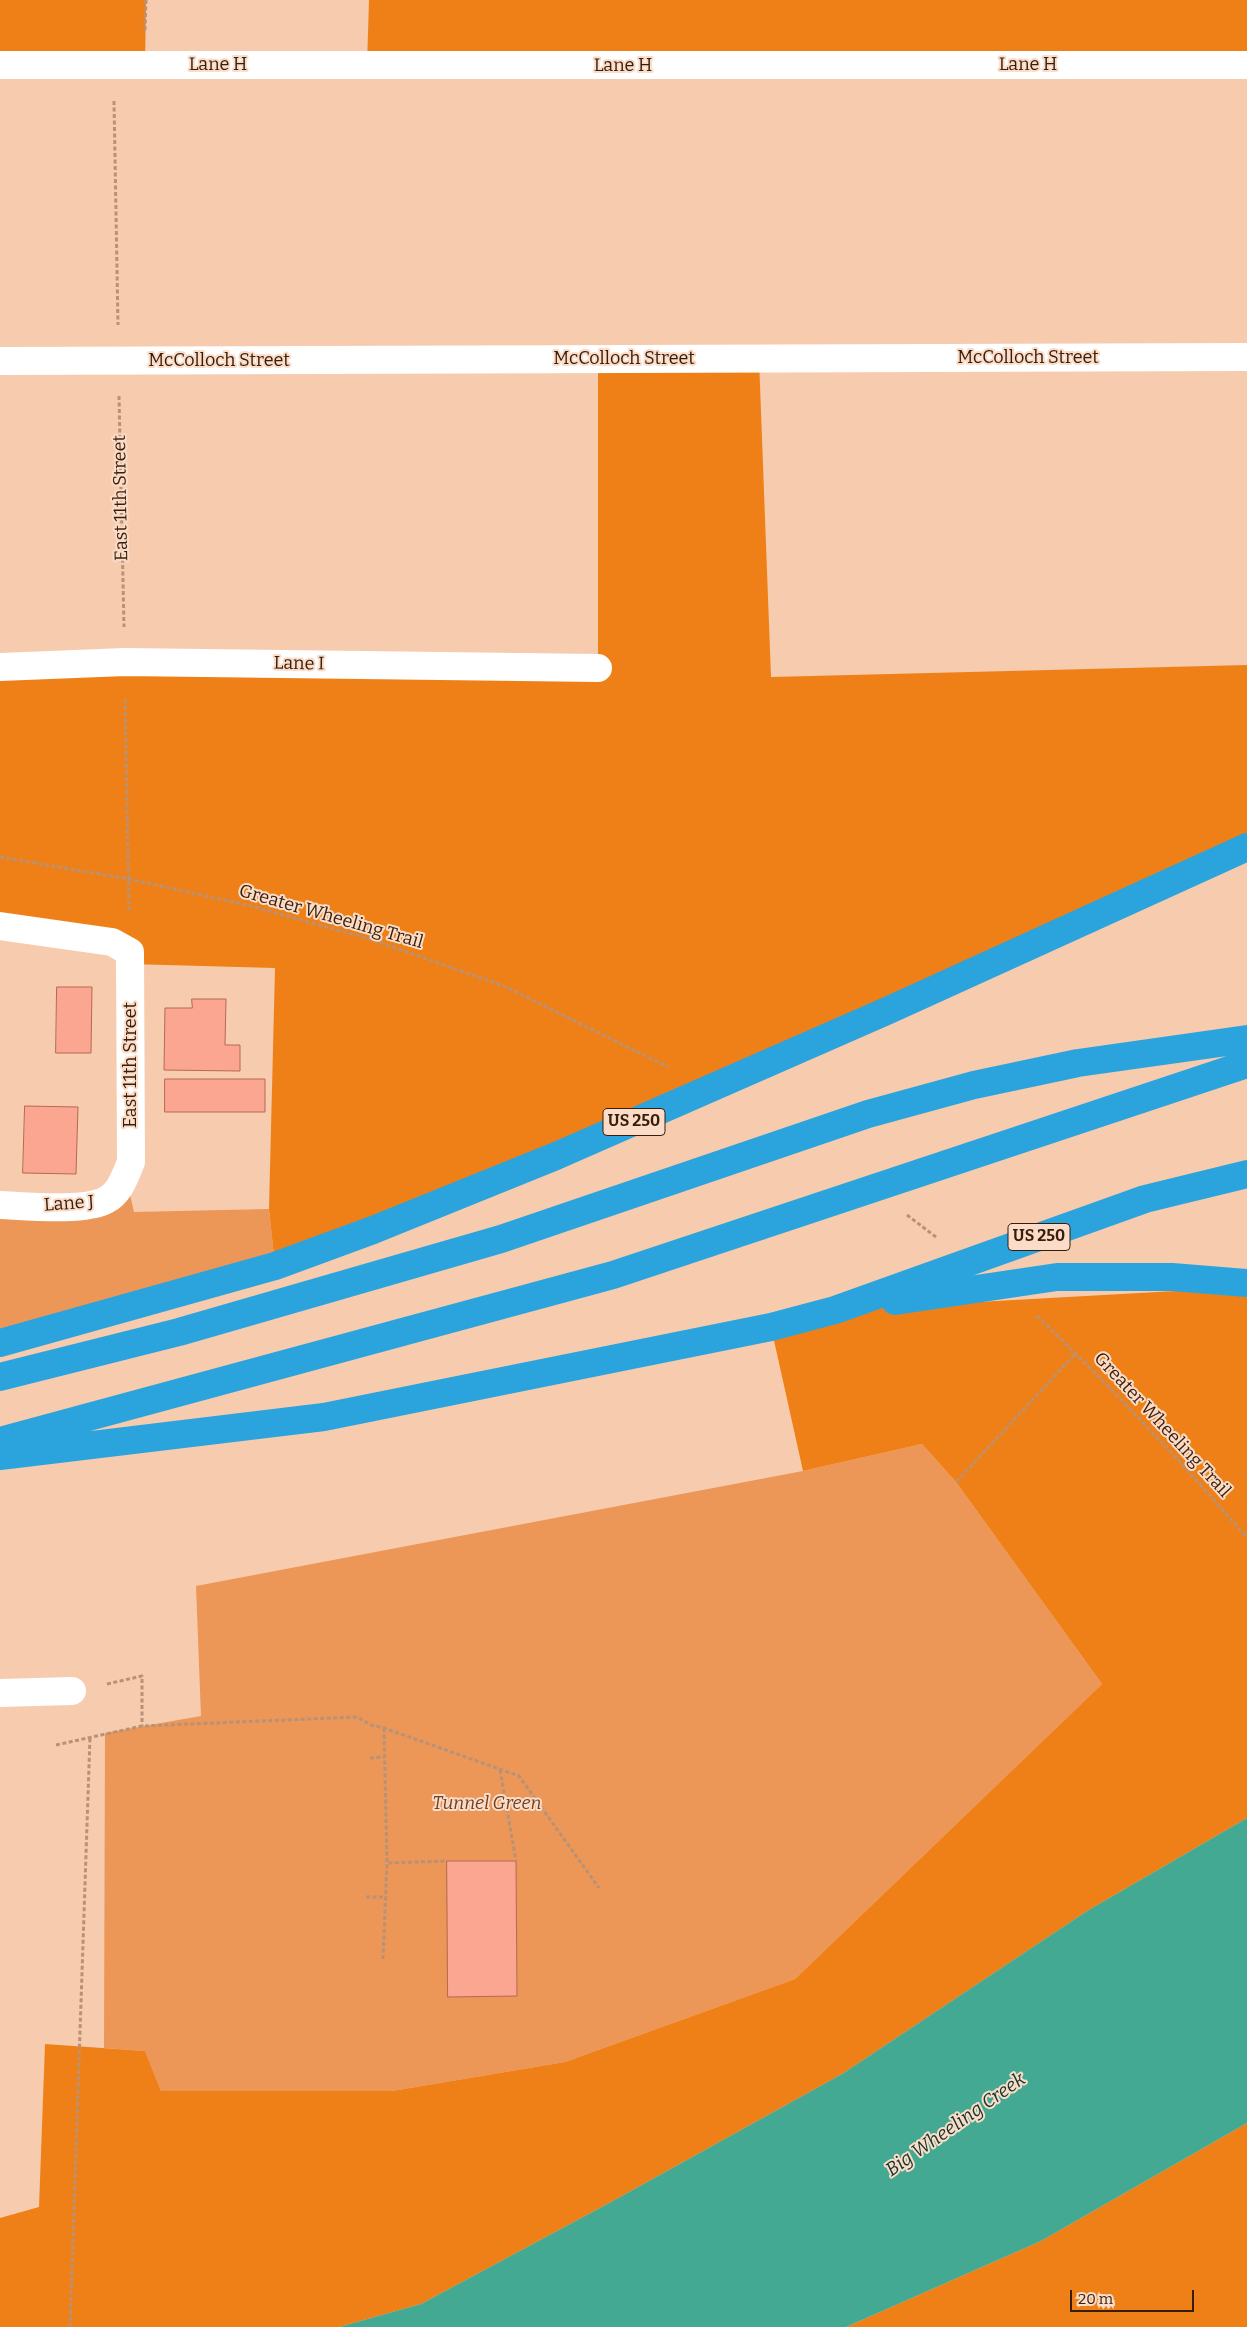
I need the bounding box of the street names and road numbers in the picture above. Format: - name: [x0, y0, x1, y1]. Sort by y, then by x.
- street label: Lane H: [189, 54, 247, 76]
- street label: Lane H: [999, 54, 1057, 76]
- street label: Lane H: [594, 55, 652, 77]
- street label: McColloch Street: [957, 347, 1099, 369]
- street label: McColloch Street: [553, 348, 695, 370]
- street label: McColloch Street: [148, 350, 290, 372]
- street label: East 11th Street: [109, 435, 133, 561]
- street label: Lane I: [273, 653, 325, 675]
- street label: Greater Wheeling Trail: [236, 880, 426, 954]
- street label: East 11th Street: [120, 1002, 142, 1128]
- road number: US 250: [603, 1108, 665, 1136]
- street label: Lane J: [43, 1191, 95, 1217]
- road number: US 250: [1008, 1224, 1070, 1250]
- street label: Greater Wheeling Trail: [1089, 1348, 1235, 1502]

